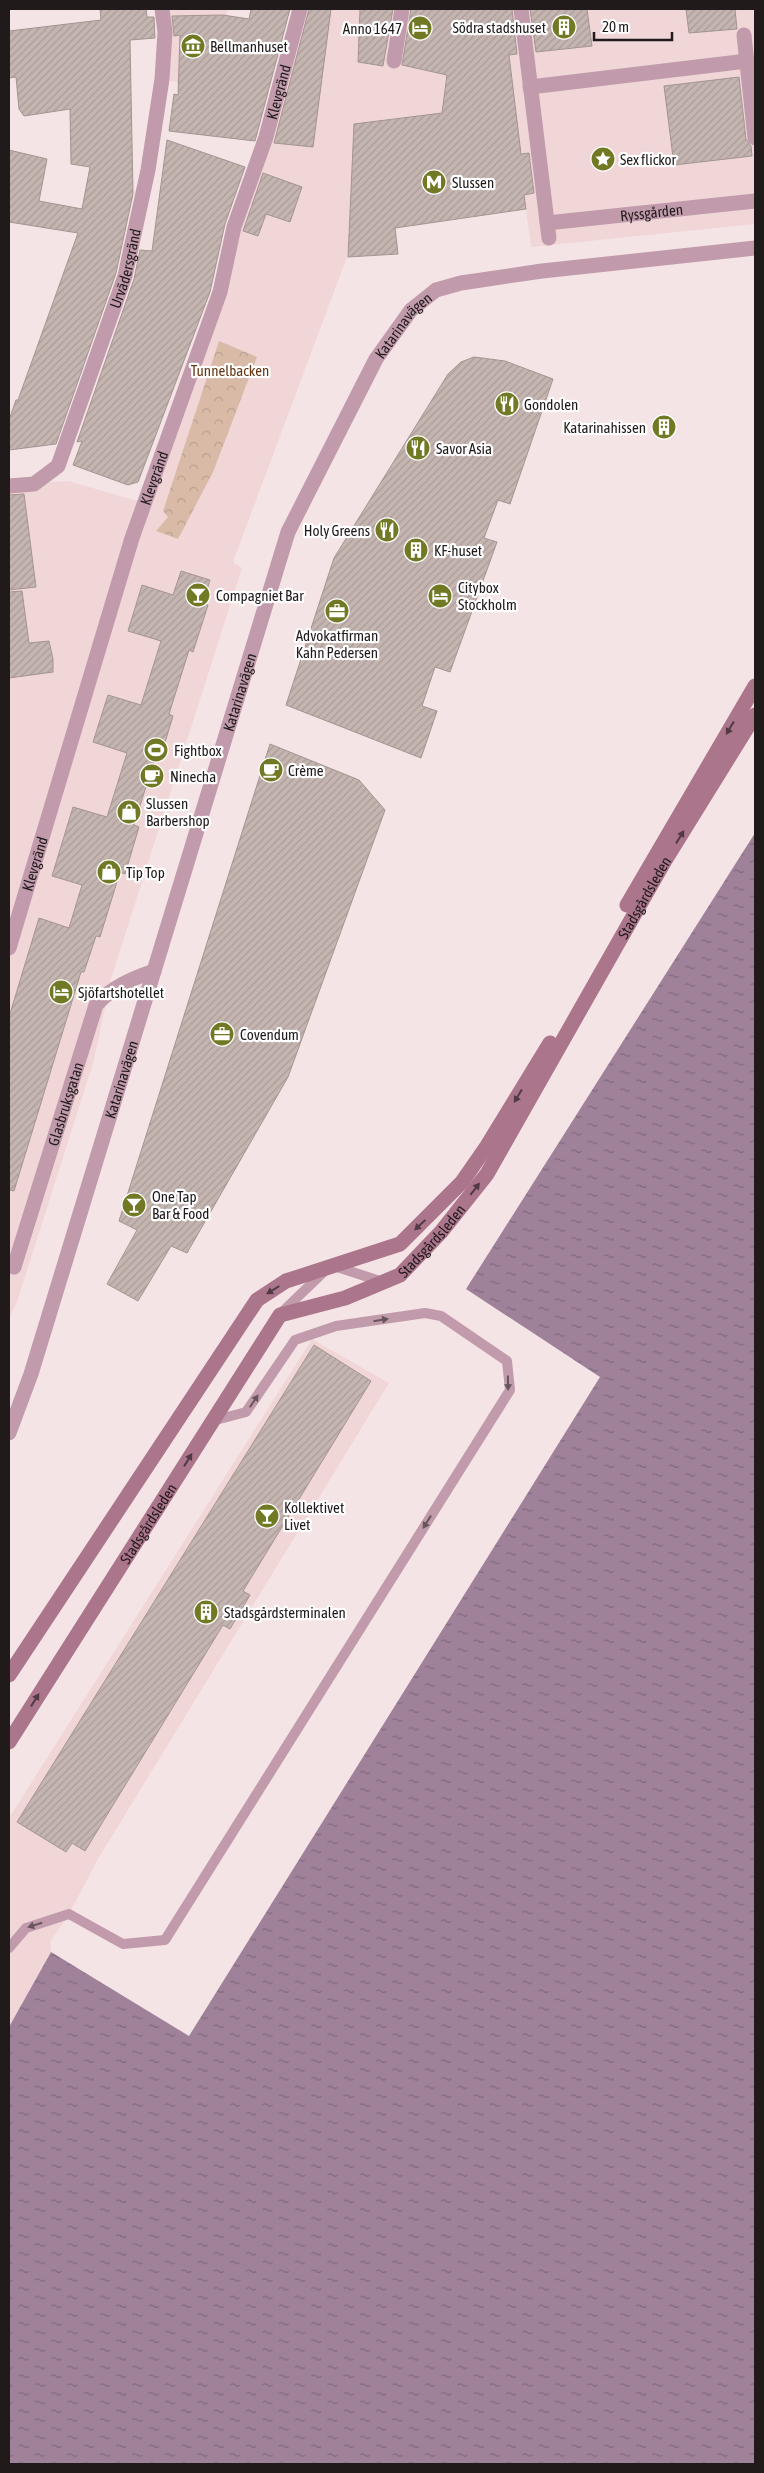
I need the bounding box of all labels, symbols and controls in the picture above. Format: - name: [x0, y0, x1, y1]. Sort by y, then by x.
- scale bar: [594, 10, 672, 42]
- building icon: Södra stadshuset: [551, 14, 577, 40]
- hotel icon: Anno 1647: [407, 15, 433, 41]
- text: 20 m: [602, 18, 629, 35]
- place label: Södra stadshuset: [452, 19, 546, 36]
- place label: Anno 1647: [343, 20, 402, 37]
- museum icon: Bellmanhuset: [180, 33, 206, 59]
- place label: Bellmanhuset: [210, 38, 288, 55]
- street label: Klevgränd: [263, 63, 293, 121]
- place icon: Sex flickor: [590, 146, 616, 172]
- place label: Sex flickor: [620, 151, 677, 168]
- metro station icon: Slussen: [421, 169, 447, 195]
- place label: Slussen: [452, 174, 494, 191]
- street label: Ryssgården: [619, 200, 684, 224]
- street label: Urvädersgränd: [106, 227, 144, 310]
- street label: Katarinavägen: [371, 289, 435, 361]
- park label: Tunnelbacken: [191, 362, 269, 379]
- restaurant icon: Gondolen: [494, 391, 520, 417]
- place label: Gondolen: [524, 396, 578, 413]
- building icon: Katarinahissen: [651, 414, 677, 440]
- place label: Katarinahissen: [563, 419, 646, 436]
- restaurant icon: Savor Asia: [405, 435, 431, 461]
- place label: Savor Asia: [436, 440, 492, 457]
- street label: Klevgränd: [136, 449, 171, 507]
- restaurant icon: Holy Greens: [374, 517, 400, 543]
- place label: Holy Greens: [304, 522, 370, 539]
- building icon: KF-huset: [403, 537, 429, 563]
- place label: KF-huset: [434, 542, 482, 559]
- place label: Citybox Stockholm: [458, 579, 517, 613]
- bar icon: Compagniet Bar: [185, 582, 211, 608]
- hotel icon: Citybox Stockholm: [427, 583, 453, 609]
- place label: Compagniet Bar: [216, 587, 304, 604]
- office icon: Advokatfirman Kahn Pedersen: [324, 598, 350, 624]
- place label: Advokatfirman Kahn Pedersen: [296, 627, 378, 661]
- street label: Katarinavägen: [219, 651, 259, 733]
- one-way arrow: [726, 722, 735, 735]
- sports icon: Fightbox: [143, 737, 169, 763]
- place label: Fightbox: [174, 742, 222, 759]
- cafe icon: Crème: [258, 757, 284, 783]
- place label: Crème: [288, 762, 324, 779]
- cafe icon: Ninecha: [139, 763, 165, 789]
- place label: Ninecha: [170, 768, 216, 785]
- place label: Slussen Barbershop: [146, 795, 210, 829]
- shop icon: Slussen Barbershop: [116, 799, 142, 825]
- one-way arrow: [675, 830, 684, 843]
- street label: Klevgränd: [18, 834, 50, 893]
- street label: Stadsgårdsleden: [614, 853, 674, 942]
- shop icon: Tip Top: [96, 859, 122, 885]
- place label: Tip Top: [126, 864, 165, 881]
- hotel icon: Sjöfartshotellet: [48, 979, 74, 1005]
- place label: Sjöfartshotellet: [78, 984, 164, 1001]
- office icon: Covendum: [209, 1021, 235, 1047]
- place label: Covendum: [240, 1026, 299, 1043]
- street label: Katarinavägen: [101, 1038, 141, 1120]
- street label: Glasbruksgatan: [44, 1060, 86, 1148]
- one-way arrow: [513, 1090, 522, 1103]
- one-way arrow: [470, 1182, 480, 1196]
- place label: One Tap Bar & Food: [152, 1188, 209, 1222]
- bar icon: One Tap Bar & Food: [121, 1192, 147, 1218]
- street label: Stadsgårdsleden: [394, 1201, 468, 1280]
- one-way arrow: [414, 1219, 426, 1231]
- one-way arrow: [267, 1285, 280, 1294]
- one-way arrow: [374, 1316, 390, 1324]
- one-way arrow: [504, 1375, 512, 1391]
- one-way arrow: [249, 1394, 259, 1408]
- one-way arrow: [183, 1453, 192, 1466]
- street label: Stadsgårdsleden: [116, 1480, 180, 1567]
- place label: Kollektivet Livet: [284, 1499, 344, 1533]
- bar icon: Kollektivet Livet: [254, 1503, 280, 1529]
- one-way arrow: [422, 1515, 431, 1528]
- building icon: Stadsgårdsterminalen: [193, 1599, 219, 1625]
- place label: Stadsgårdsterminalen: [224, 1604, 346, 1621]
- one-way arrow: [30, 1694, 40, 1707]
- one-way arrow: [27, 1921, 42, 1929]

